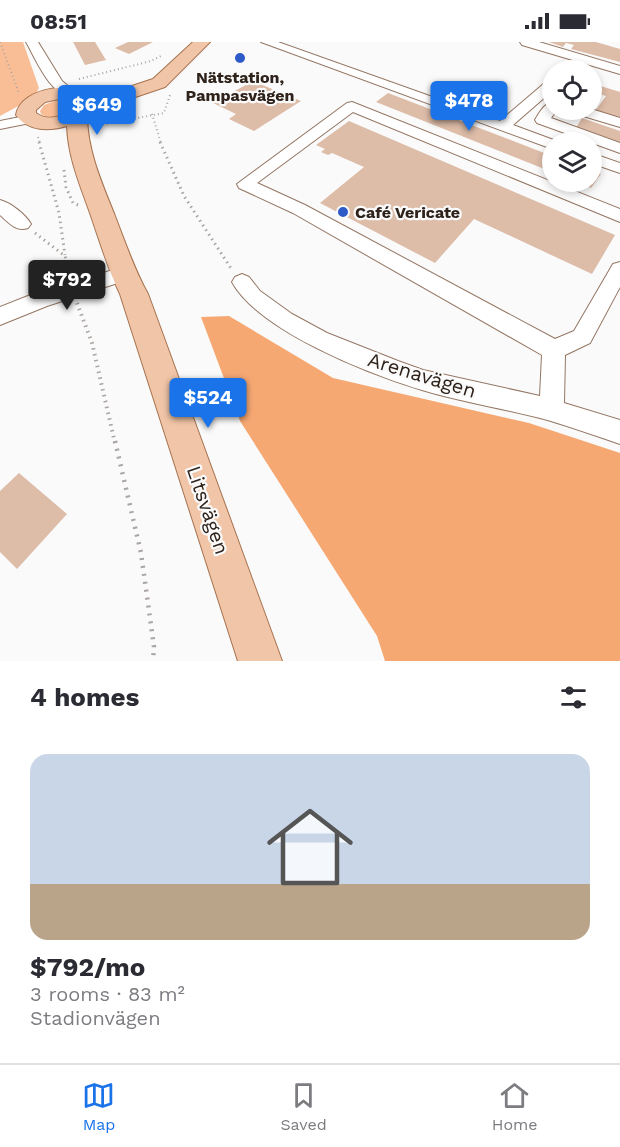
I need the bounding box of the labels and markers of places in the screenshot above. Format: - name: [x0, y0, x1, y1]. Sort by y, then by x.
- marker: Nätstation, Pampasvägen: [233, 51, 247, 65]
- place label: Nätstation, Pampasvägen: [186, 68, 294, 105]
- pin: $478: [433, 81, 505, 132]
- pin: $649: [61, 85, 133, 136]
- place label: Café Vericate: [355, 203, 460, 222]
- marker: Café Vericate: [336, 205, 350, 219]
- pin: $792: [31, 260, 103, 311]
- pin: $524: [172, 378, 244, 429]

